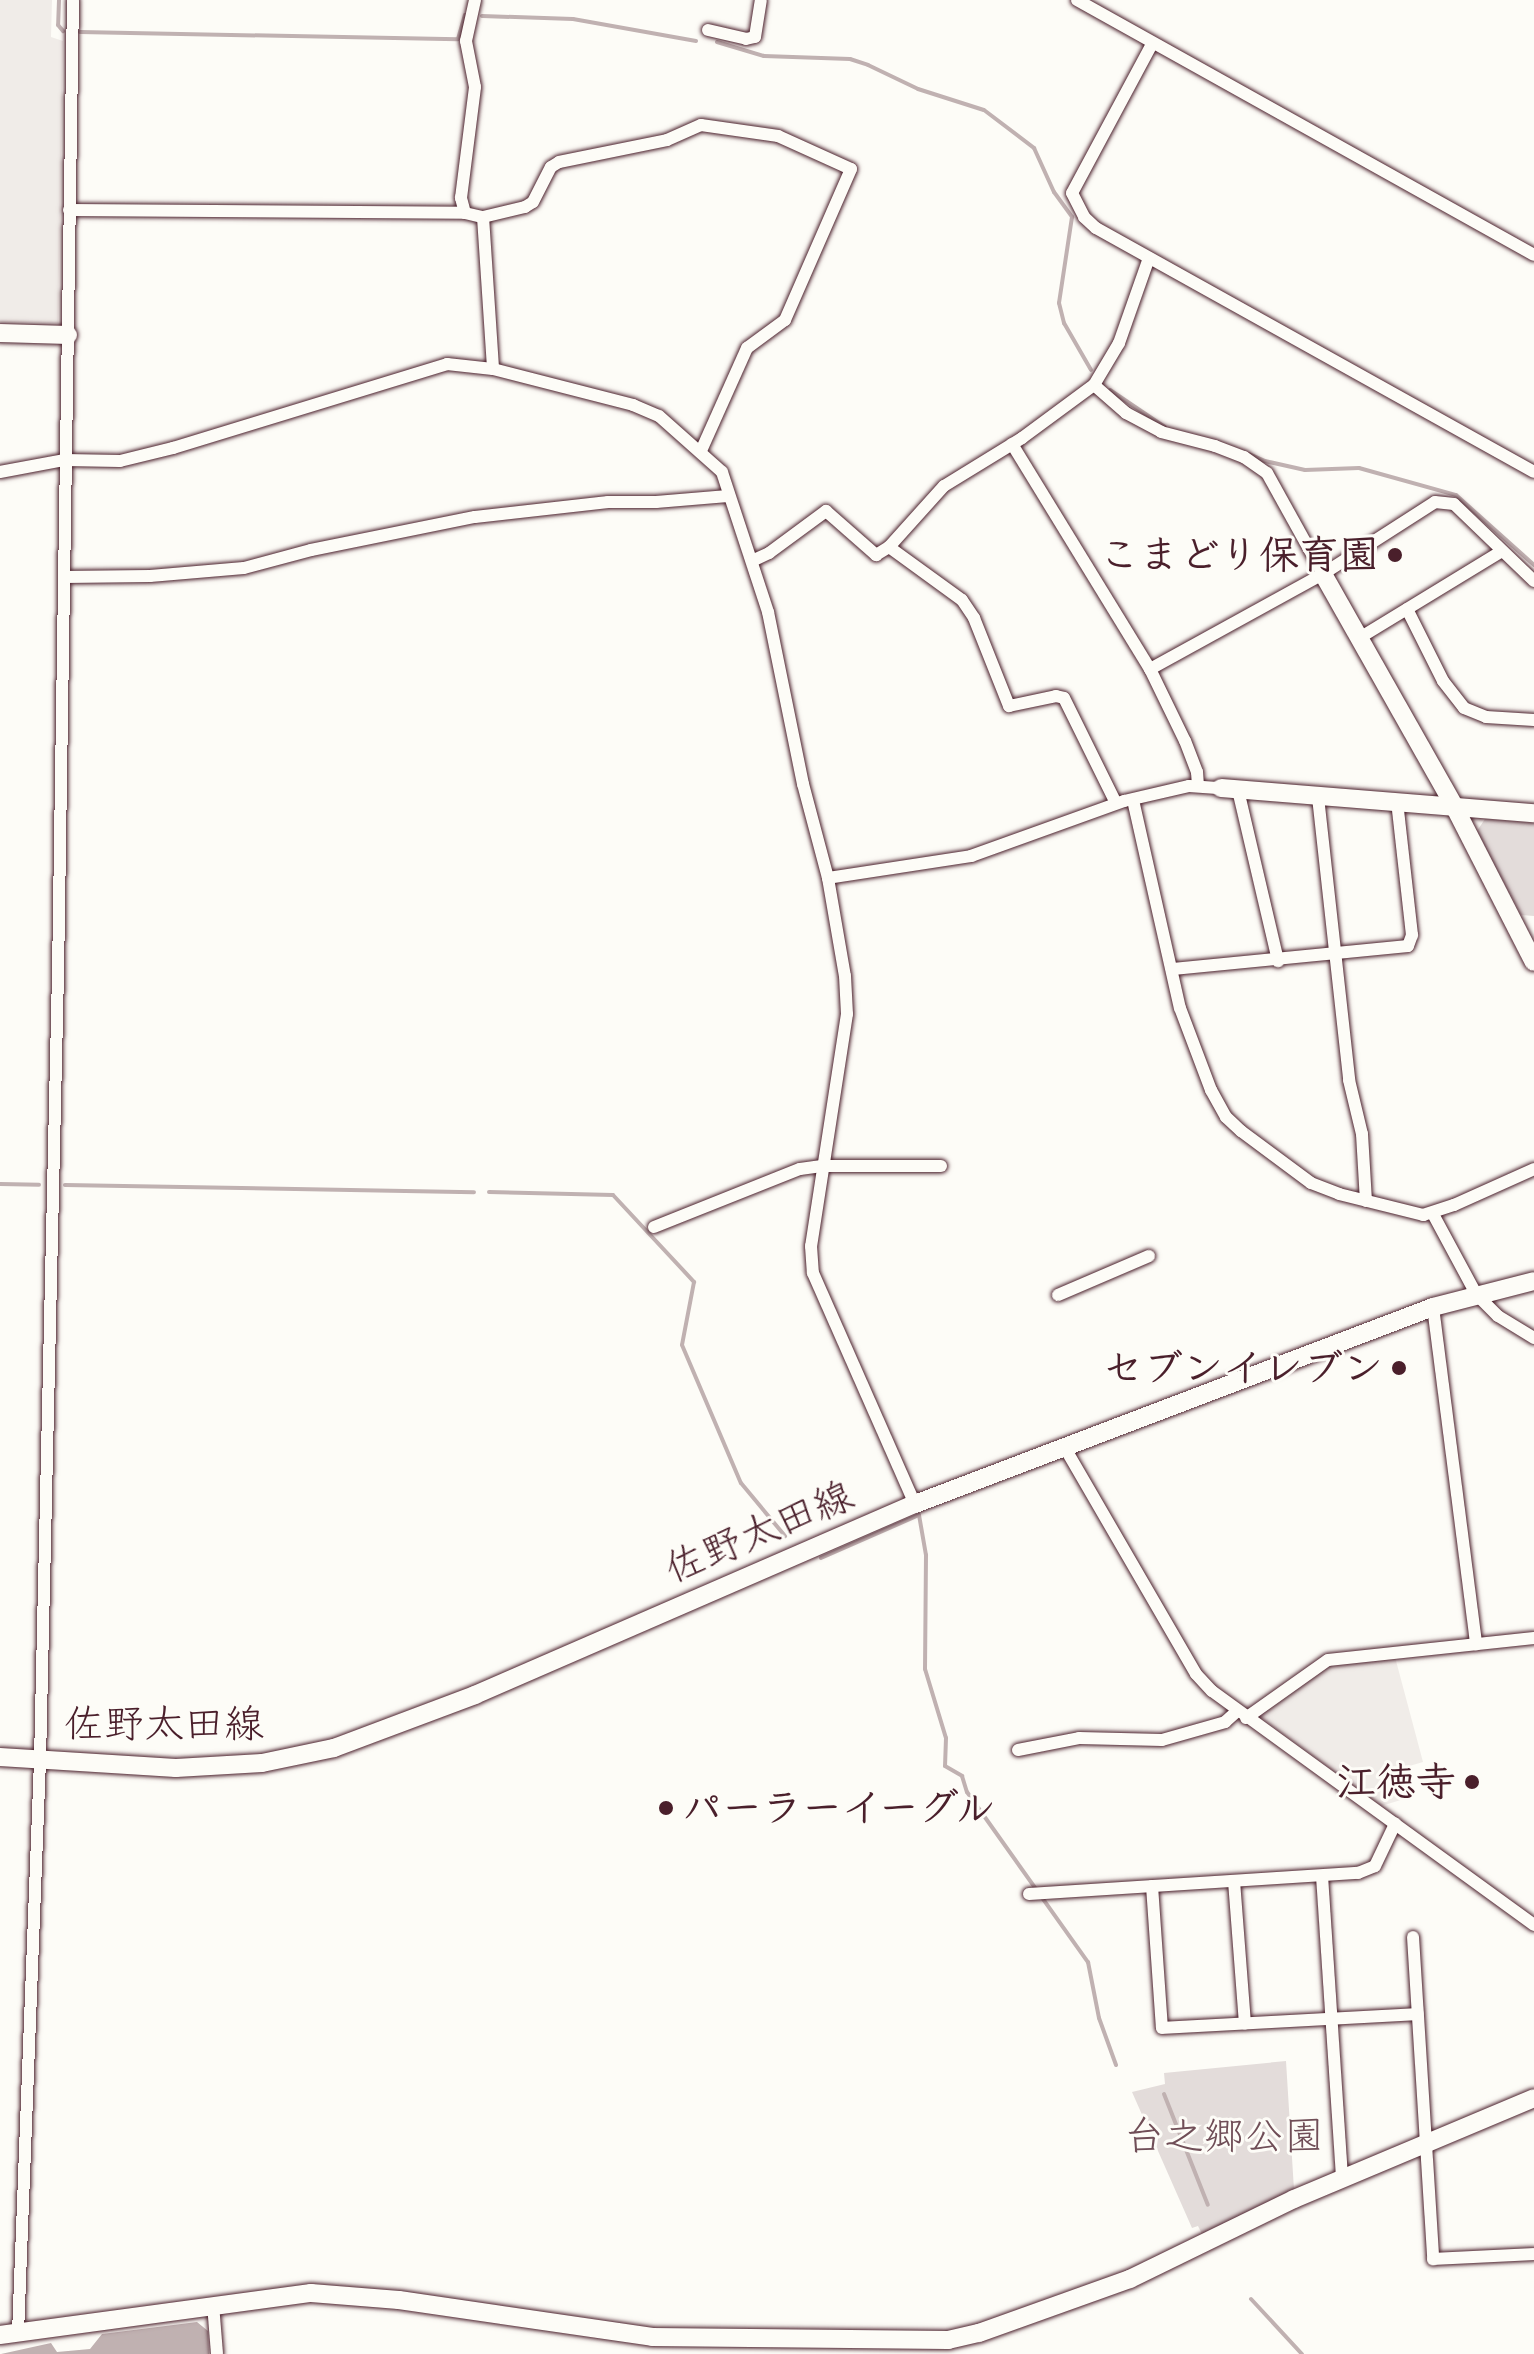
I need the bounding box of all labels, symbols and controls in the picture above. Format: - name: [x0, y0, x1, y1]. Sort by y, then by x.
- place label: こまどり保育園: [1099, 531, 1379, 579]
- marker: こまどり保育園: [1386, 546, 1404, 564]
- place label: セブンイレブン: [1103, 1344, 1383, 1392]
- marker: セブンイレブン: [1390, 1359, 1408, 1377]
- street label: 佐野太田線: [658, 1471, 860, 1593]
- street label: 佐野太田線: [64, 1700, 264, 1748]
- place label: 江徳寺: [1336, 1758, 1456, 1806]
- marker: 江徳寺: [1463, 1773, 1481, 1791]
- place label: パーラーイーグル: [682, 1784, 999, 1832]
- marker: パーラーイーグル: [657, 1799, 675, 1817]
- park label: 台之郷公園: [1124, 2112, 1324, 2160]

